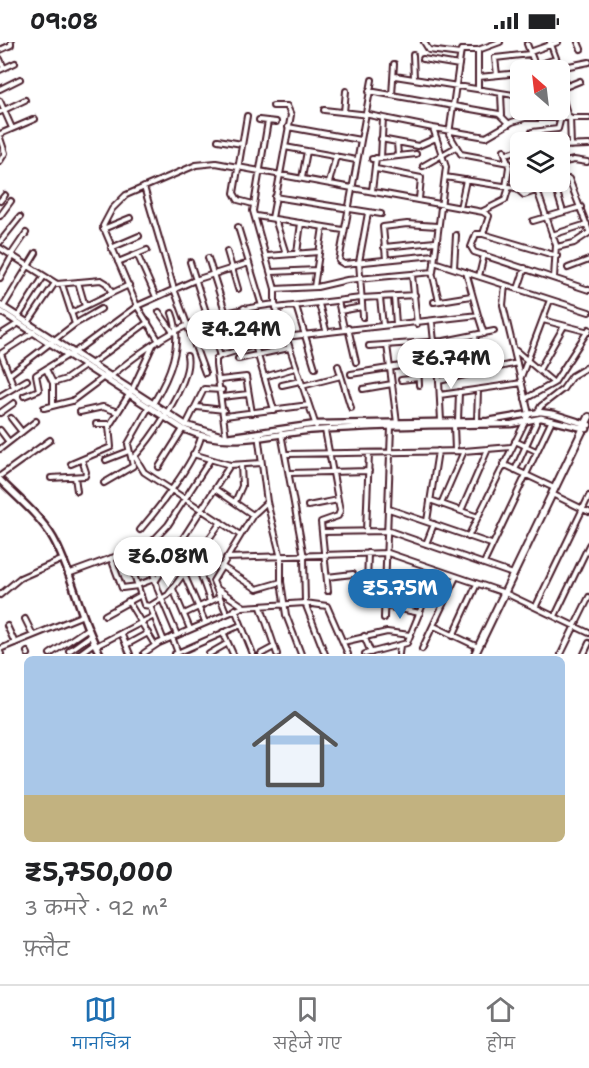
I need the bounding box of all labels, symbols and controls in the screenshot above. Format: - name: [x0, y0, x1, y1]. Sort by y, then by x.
- text: 09:08: [30, 7, 98, 36]
- north arrow: [510, 60, 570, 120]
- map controls: [510, 60, 570, 192]
- button: layers: [510, 132, 570, 192]
- pin: ₹4.24M: [192, 310, 290, 361]
- text: ₹4.24M: [201, 316, 281, 342]
- pin: ₹6.74M: [402, 339, 500, 390]
- text: ₹6.74M: [411, 345, 491, 371]
- pin: ₹6.08M: [119, 537, 217, 588]
- text: ₹6.08M: [127, 543, 209, 569]
- pin: ₹5.75M: [351, 569, 449, 620]
- text: ₹5.75M: [362, 575, 438, 601]
- icon: home: [241, 695, 349, 803]
- text: ₹5,750,000: [24, 854, 173, 889]
- text: 3 कमरे · 92 m²: [24, 895, 168, 921]
- text: फ़्लैट: [24, 936, 70, 962]
- tab: मानचित्र: [72, 993, 130, 1061]
- tab: सहेजे गए: [273, 993, 341, 1061]
- tab: होम: [484, 993, 517, 1061]

